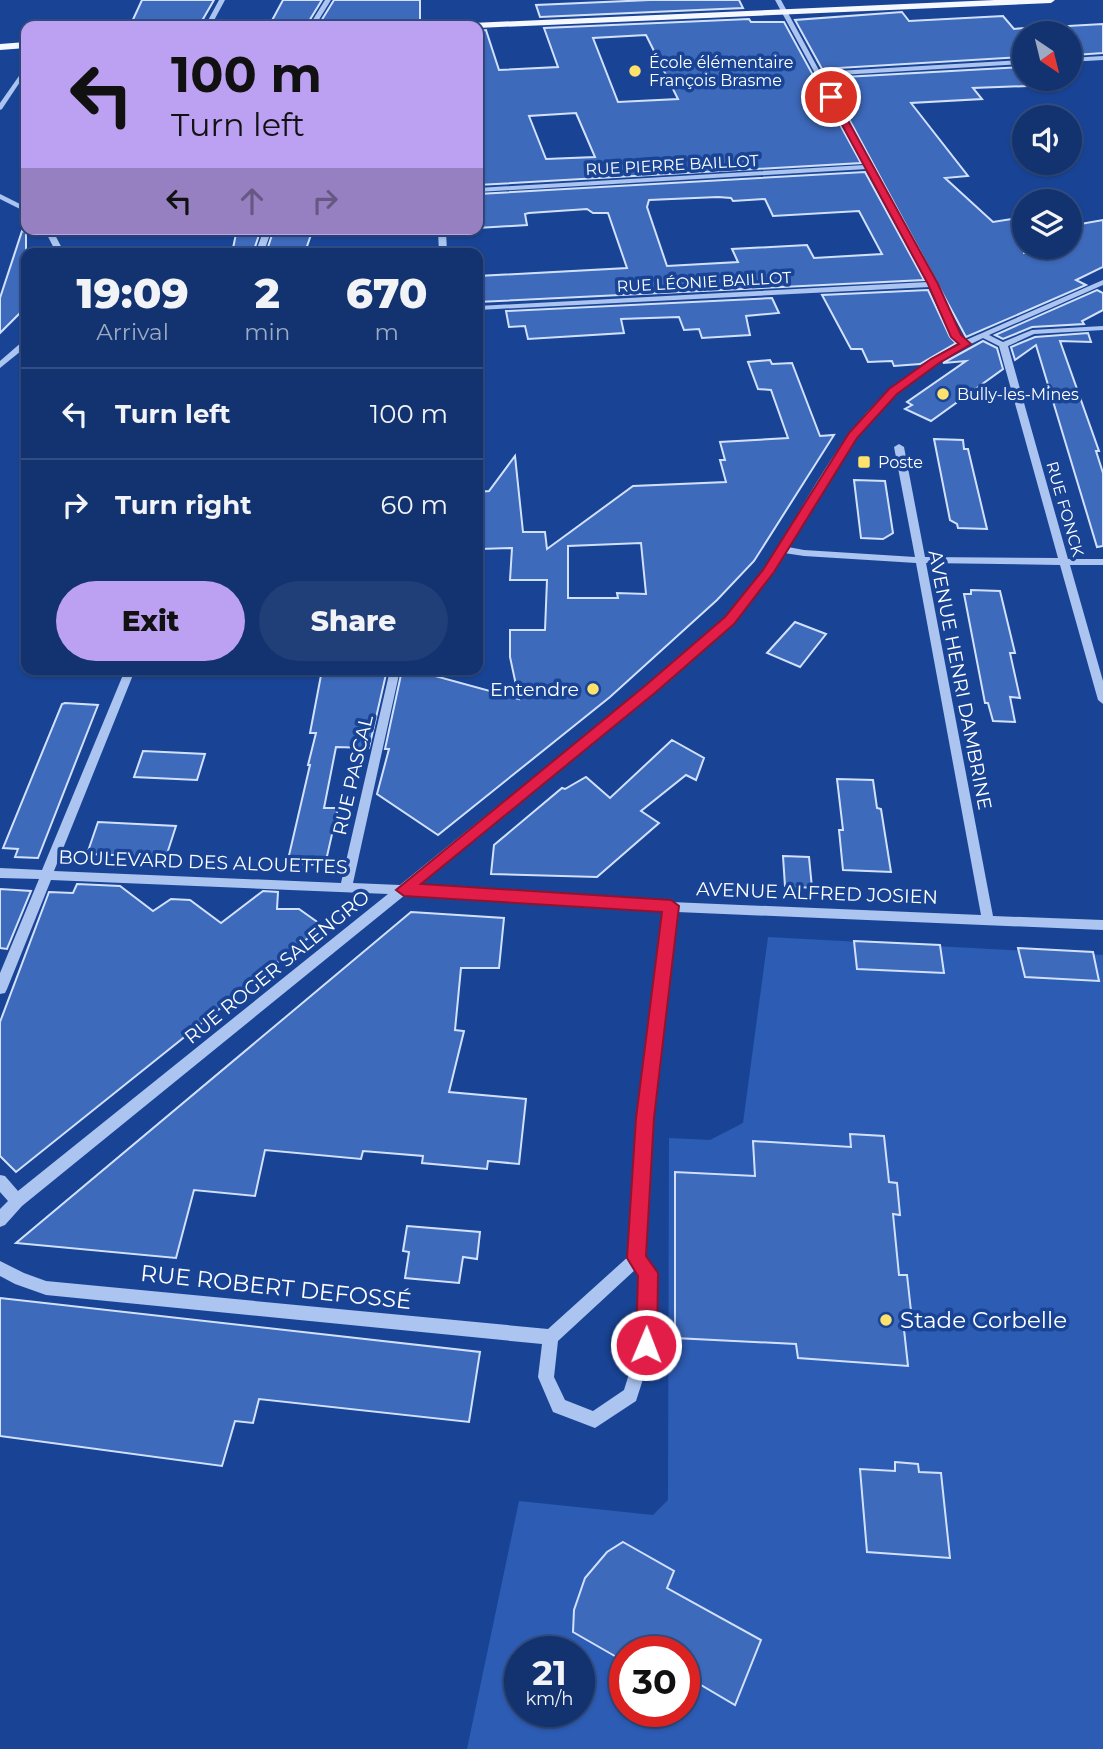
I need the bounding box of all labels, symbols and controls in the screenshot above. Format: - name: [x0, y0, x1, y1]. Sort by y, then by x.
- north arrow: [1012, 21, 1082, 91]
- map controls: [1012, 21, 1082, 259]
- text: 100 m: [171, 45, 322, 104]
- icon: left: [56, 49, 147, 140]
- place label: École élémentaire François Brasme: [649, 53, 794, 90]
- marker: École élémentaire François Brasme: [627, 63, 643, 79]
- pin: [801, 67, 861, 127]
- icon: arrive: [812, 78, 850, 116]
- text: Turn left: [171, 105, 305, 144]
- button: sound: [1012, 105, 1082, 175]
- street label: RUE PIERRE BAILLOT: [585, 151, 760, 179]
- icon: left: [160, 182, 198, 220]
- icon: ahead: [233, 182, 271, 220]
- icon: right: [306, 182, 344, 220]
- button: layers: [1012, 189, 1082, 259]
- text: 19:09: [77, 267, 189, 319]
- text: 2: [255, 267, 280, 319]
- text: 670: [346, 267, 427, 319]
- street label: RUE LÉONIE BAILLOT: [616, 268, 793, 296]
- text: Arrival: [96, 318, 169, 346]
- text: min: [244, 318, 290, 346]
- text: m: [374, 318, 399, 346]
- place label: Bully-les-Mines: [957, 385, 1079, 404]
- marker: Bully-les-Mines: [935, 386, 951, 402]
- icon: left: [56, 395, 94, 433]
- text: Turn left: [115, 398, 231, 430]
- text: 100 m: [370, 398, 448, 430]
- place label: Poste: [878, 453, 923, 472]
- marker: Poste: [856, 454, 872, 470]
- street label: RUE FONCK: [1042, 459, 1088, 559]
- icon: right: [56, 486, 94, 524]
- text: Turn right: [115, 489, 251, 521]
- text: 60 m: [381, 489, 448, 521]
- street label: AVENUE HENRI DAMBRINE: [924, 548, 996, 812]
- button: Exit: [56, 581, 245, 661]
- button: Share: [259, 581, 448, 661]
- place label: Entendre: [490, 678, 579, 701]
- marker: Entendre: [585, 681, 601, 697]
- street label: RUE PASCAL: [328, 712, 378, 837]
- street label: BOULEVARD DES ALOUETTES: [58, 845, 348, 879]
- street label: AVENUE ALFRED JOSIEN: [696, 877, 938, 909]
- street label: RUE ROGER SALENGRO: [180, 885, 374, 1049]
- street label: RUE ROBERT DEFOSSÉ: [139, 1259, 413, 1315]
- place label: Stade Corbelle: [900, 1306, 1067, 1334]
- position arrow: [609, 1308, 683, 1382]
- marker: Stade Corbelle: [878, 1312, 894, 1328]
- speed limit sign: 30: [609, 1636, 700, 1727]
- text: 21: [532, 1651, 567, 1694]
- text: km/h: [525, 1688, 574, 1710]

